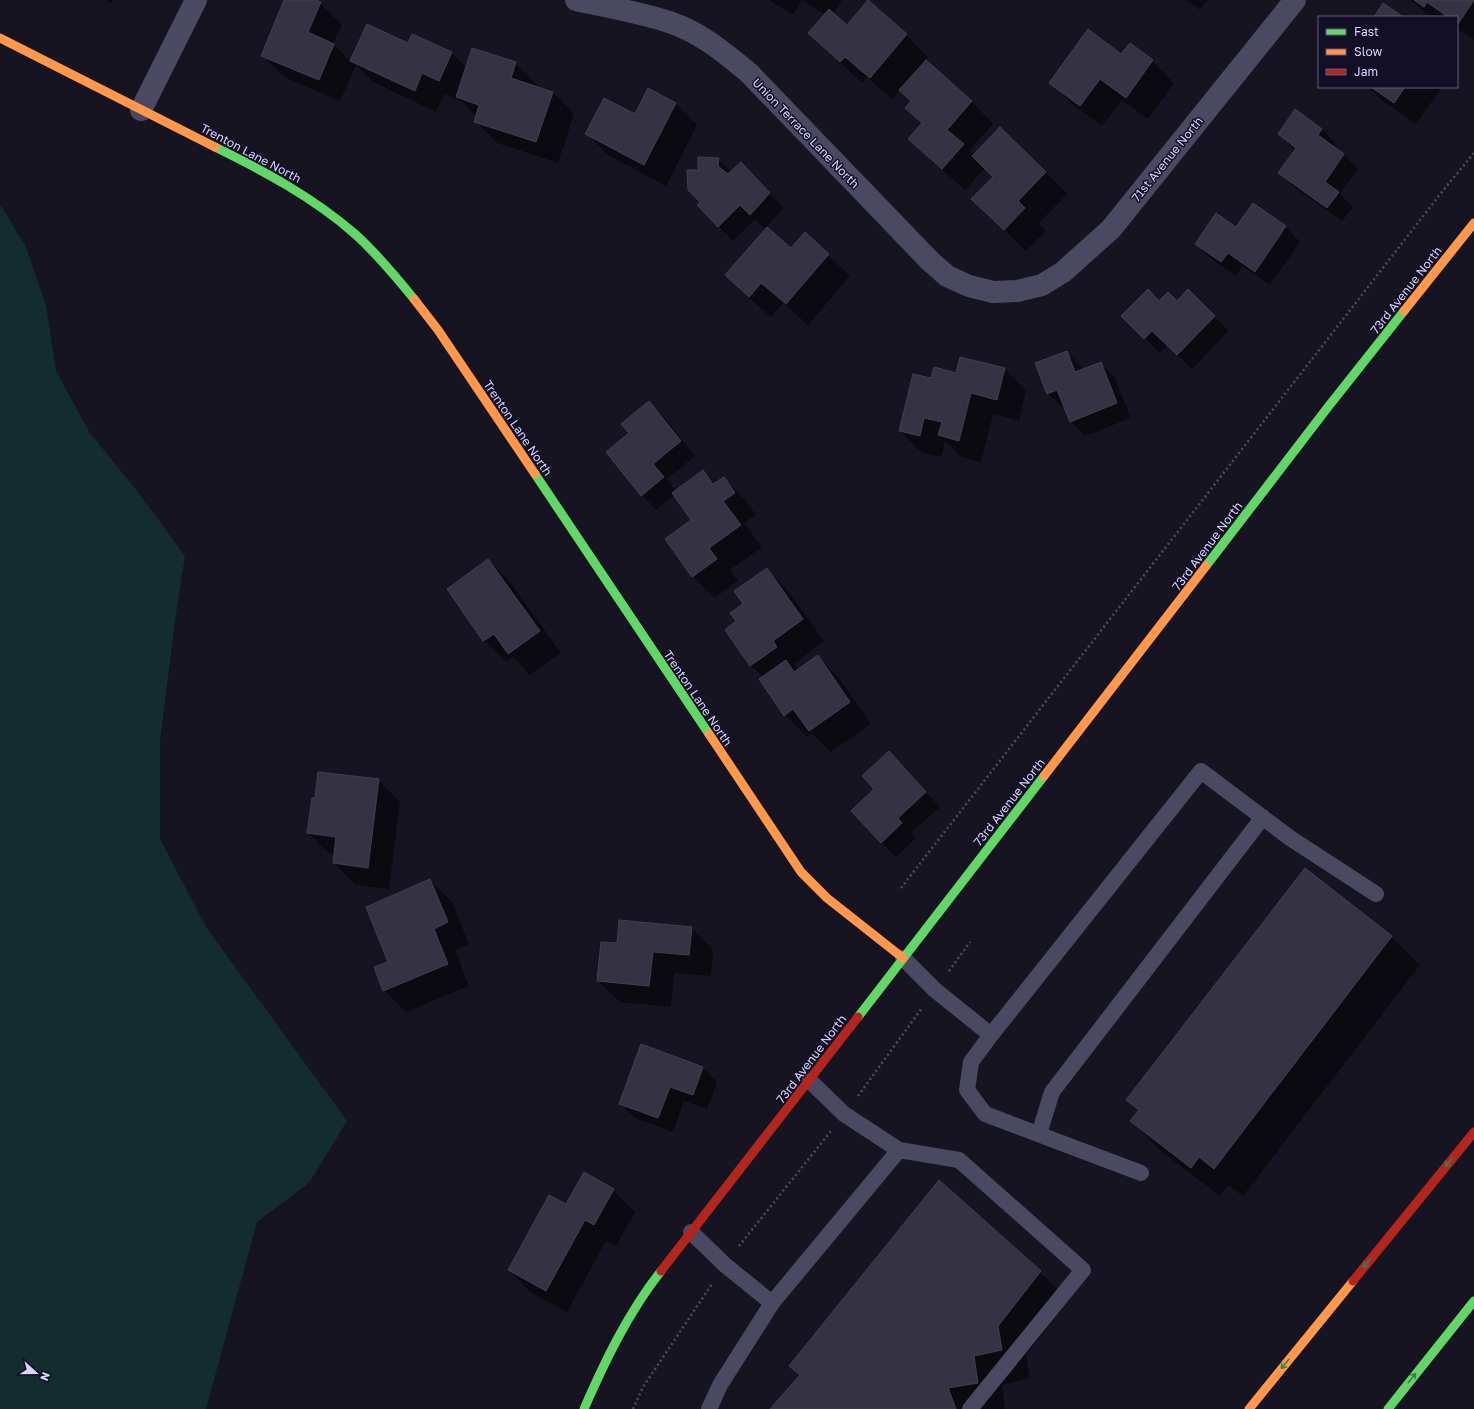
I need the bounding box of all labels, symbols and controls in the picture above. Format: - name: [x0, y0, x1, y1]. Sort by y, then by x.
- legend: [1318, 16, 1458, 88]
- text: Fast: [1354, 24, 1379, 39]
- text: Slow: [1354, 44, 1382, 59]
- text: Jam: [1354, 64, 1378, 79]
- street label: Union Terrace Lane North: [749, 75, 863, 191]
- street label: 71st Avenue North: [1128, 113, 1206, 205]
- street label: Trenton Lane North: [198, 120, 304, 186]
- street label: 73rd Avenue North: [1367, 243, 1445, 337]
- street label: Trenton Lane North: [480, 377, 556, 479]
- street label: 73rd Avenue North: [1169, 499, 1245, 593]
- street label: Trenton Lane North: [660, 647, 736, 749]
- street label: 73rd Avenue North: [970, 755, 1048, 849]
- street label: 73rd Avenue North: [773, 1012, 849, 1106]
- one-way arrow: [1445, 1157, 1454, 1168]
- one-way arrow: [1363, 1258, 1372, 1268]
- north arrow: [16, 1353, 56, 1393]
- one-way arrow: [1281, 1358, 1290, 1369]
- text: N: [38, 1371, 53, 1383]
- one-way arrow: [1408, 1373, 1416, 1384]

